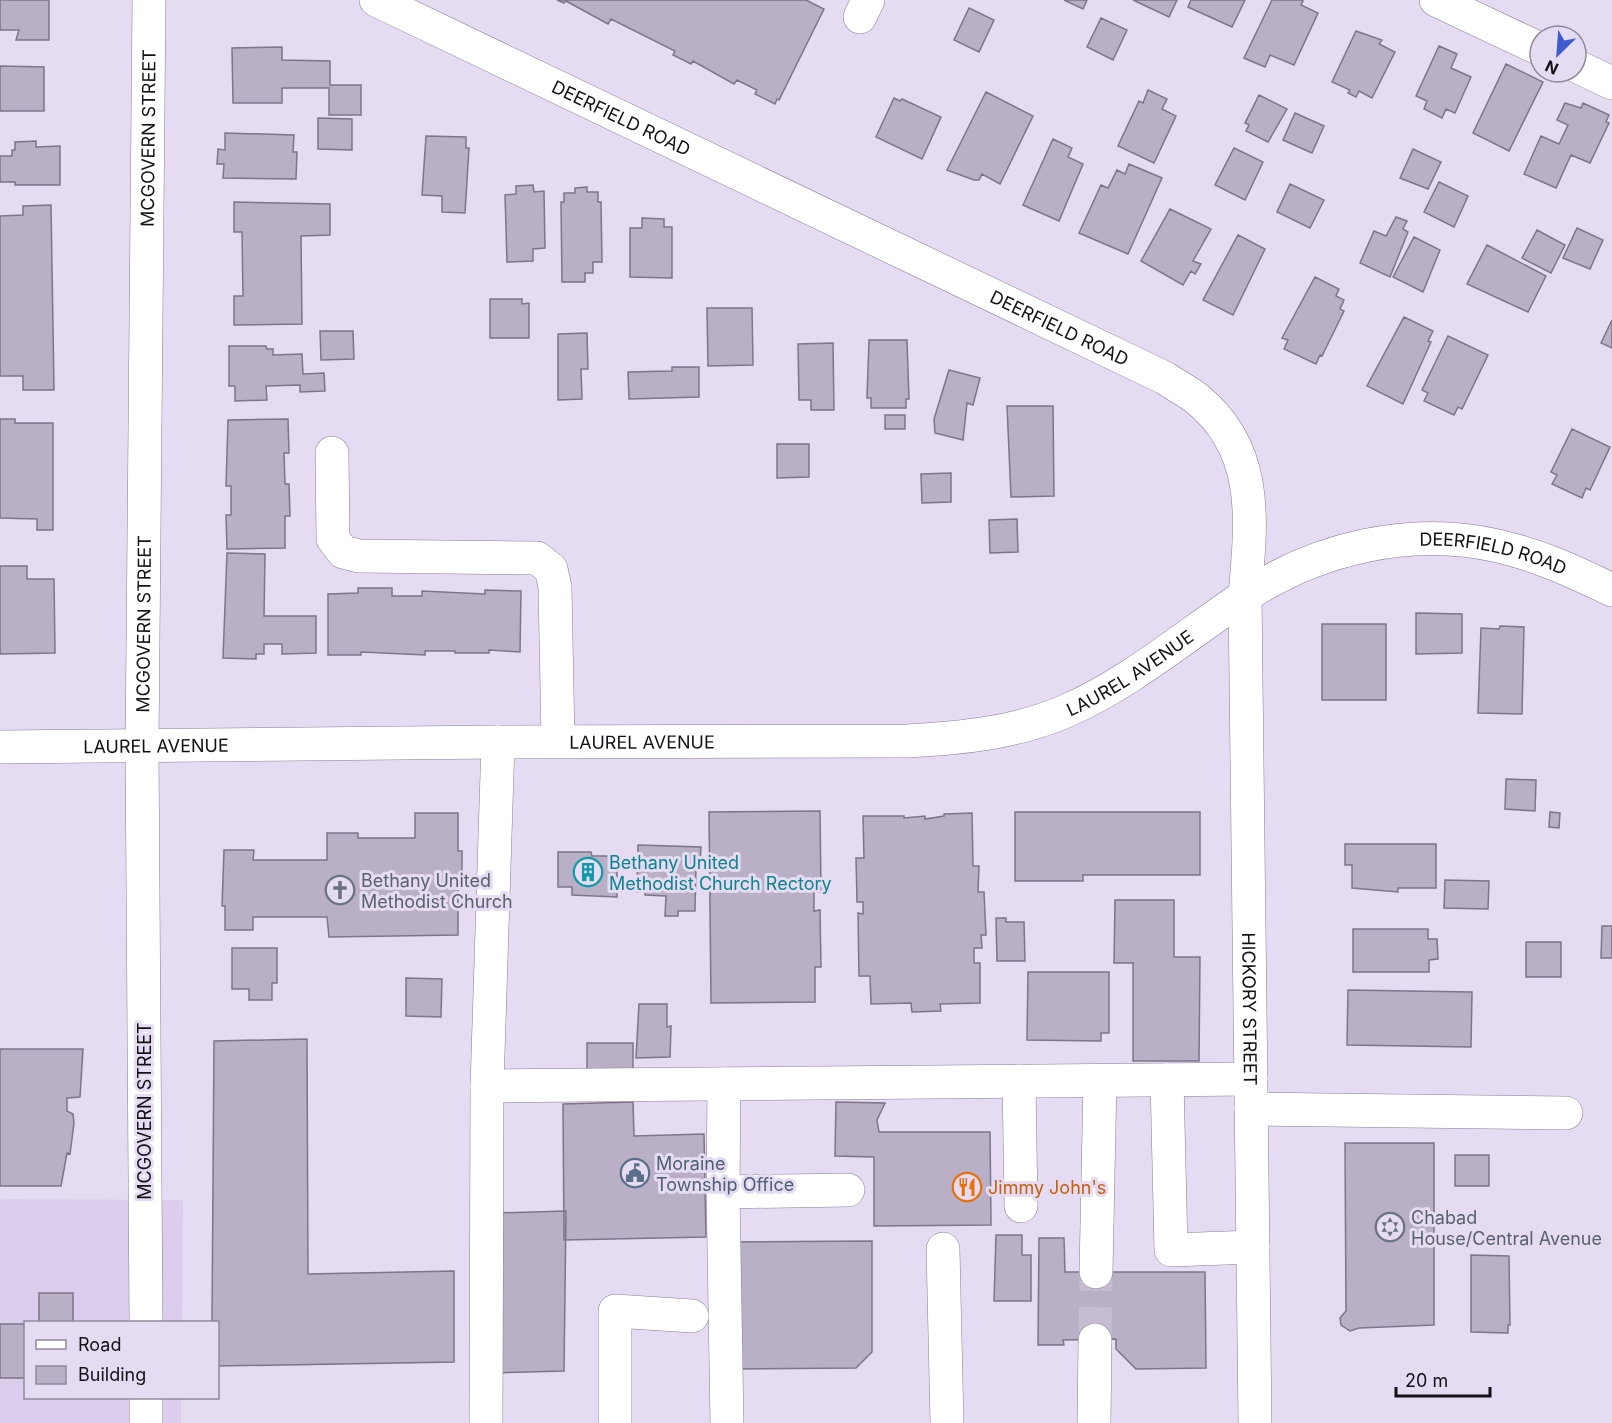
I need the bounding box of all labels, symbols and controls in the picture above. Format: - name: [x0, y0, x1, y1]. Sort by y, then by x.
- north arrow: [1528, 24, 1588, 84]
- street label: MCGOVERN STREET: [136, 49, 159, 227]
- text: N: [1542, 56, 1561, 79]
- street label: DEERFIELD ROAD: [549, 75, 694, 160]
- street label: DEERFIELD ROAD: [987, 285, 1132, 370]
- street label: DEERFIELD ROAD: [1419, 528, 1570, 578]
- street label: MCGOVERN STREET: [132, 535, 154, 713]
- street label: LAUREL AVENUE: [1063, 625, 1197, 720]
- street label: LAUREL AVENUE: [569, 731, 715, 752]
- street label: LAUREL AVENUE: [83, 734, 229, 757]
- place label: Bethany United Methodist Church Rectory: [609, 852, 832, 894]
- building icon: Bethany United Methodist Church Rectory: [572, 856, 604, 888]
- place label: Bethany United Methodist Church: [361, 870, 513, 912]
- church icon: Bethany United Methodist Church: [324, 874, 356, 906]
- street label: HICKORY STREET: [1239, 932, 1261, 1086]
- street label: MCGOVERN STREET: [134, 1022, 155, 1200]
- place label: Moraine Township Office: [656, 1153, 794, 1195]
- public building icon: Moraine Township Office: [619, 1157, 651, 1189]
- restaurant icon: Jimmy John's: [951, 1171, 983, 1203]
- place label: Jimmy John's: [988, 1177, 1106, 1198]
- place label: Chabad House/Central Avenue: [1411, 1207, 1602, 1249]
- synagogue icon: Chabad House/Central Avenue: [1374, 1211, 1406, 1243]
- legend: [24, 1321, 219, 1399]
- text: Road: [78, 1334, 121, 1355]
- scale bar: [1396, 1360, 1490, 1398]
- text: Building: [78, 1364, 146, 1385]
- text: 20 m: [1405, 1370, 1448, 1391]

